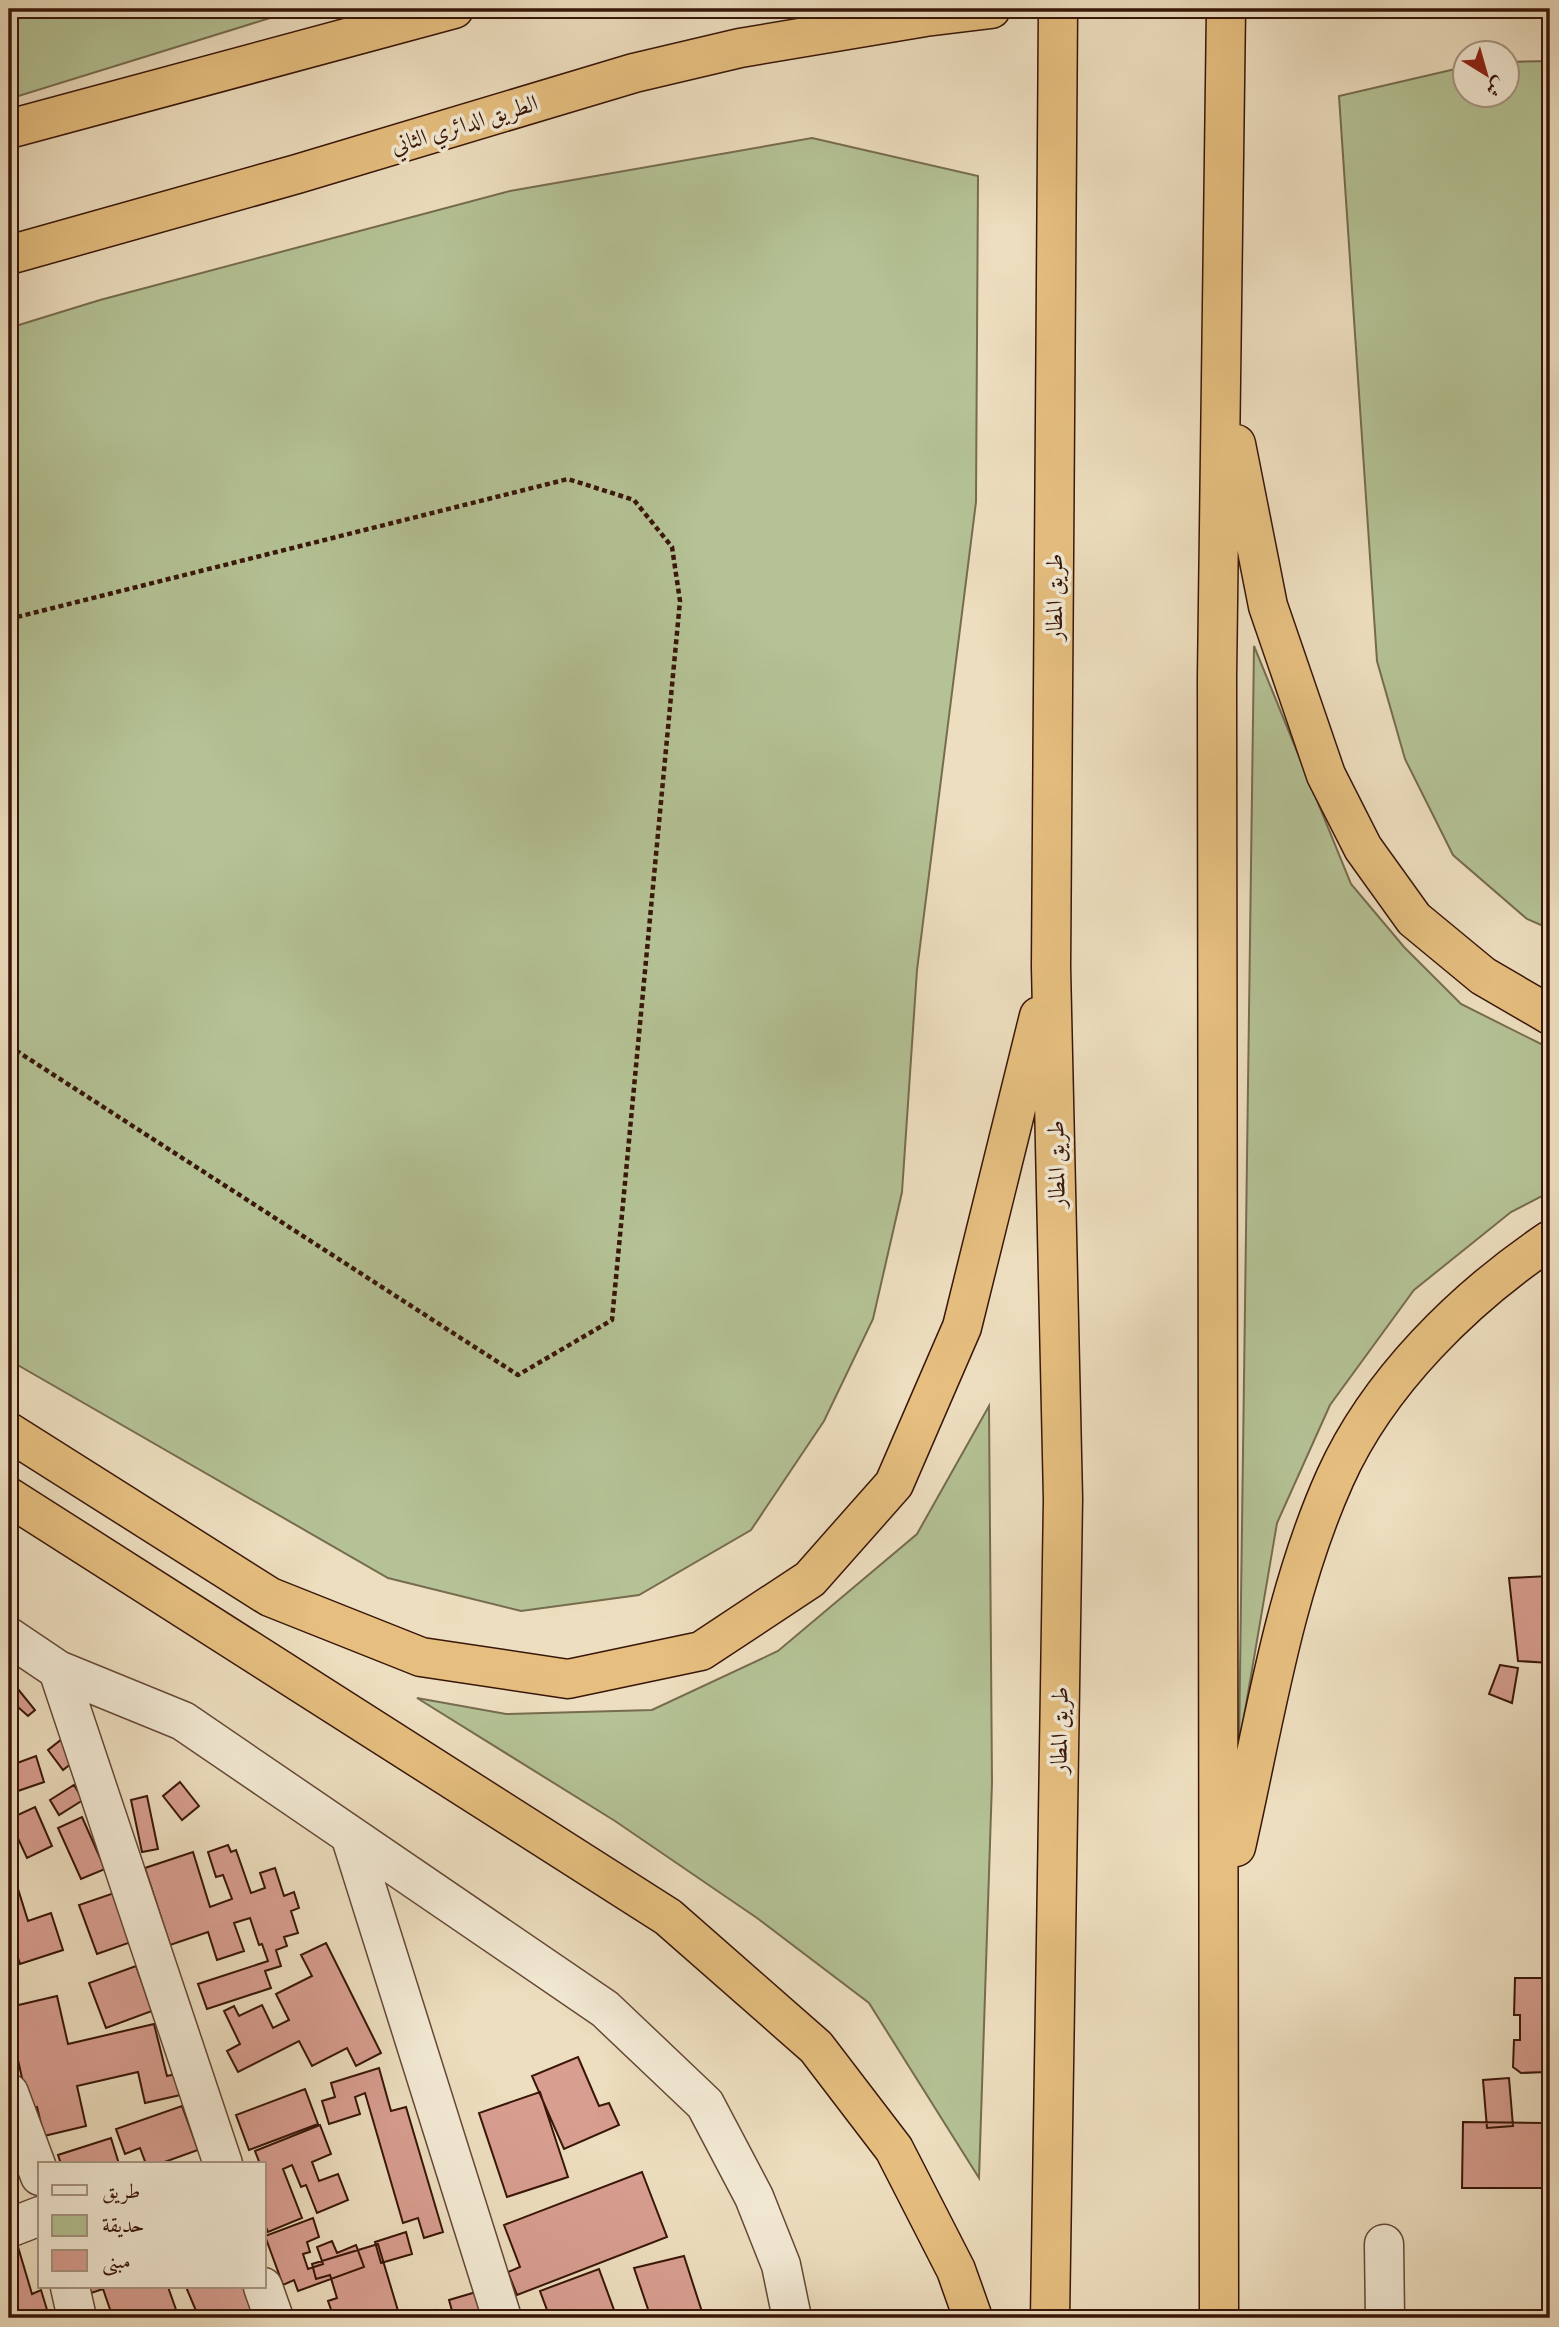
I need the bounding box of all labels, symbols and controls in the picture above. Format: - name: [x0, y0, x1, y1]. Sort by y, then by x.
- north arrow: [1450, 38, 1520, 108]
- text: ش: [1481, 72, 1510, 102]
- street label: الطريق الدائري الثاني: [387, 89, 542, 164]
- street label: طريق المطار: [1041, 553, 1069, 643]
- street label: طريق المطار: [1042, 1120, 1072, 1210]
- street label: طريق المطار: [1045, 1686, 1075, 1776]
- legend: [38, 2162, 266, 2288]
- text: طريق: [102, 2179, 140, 2205]
- text: حديقة: [102, 2213, 145, 2239]
- text: مبنى: [102, 2249, 131, 2276]

